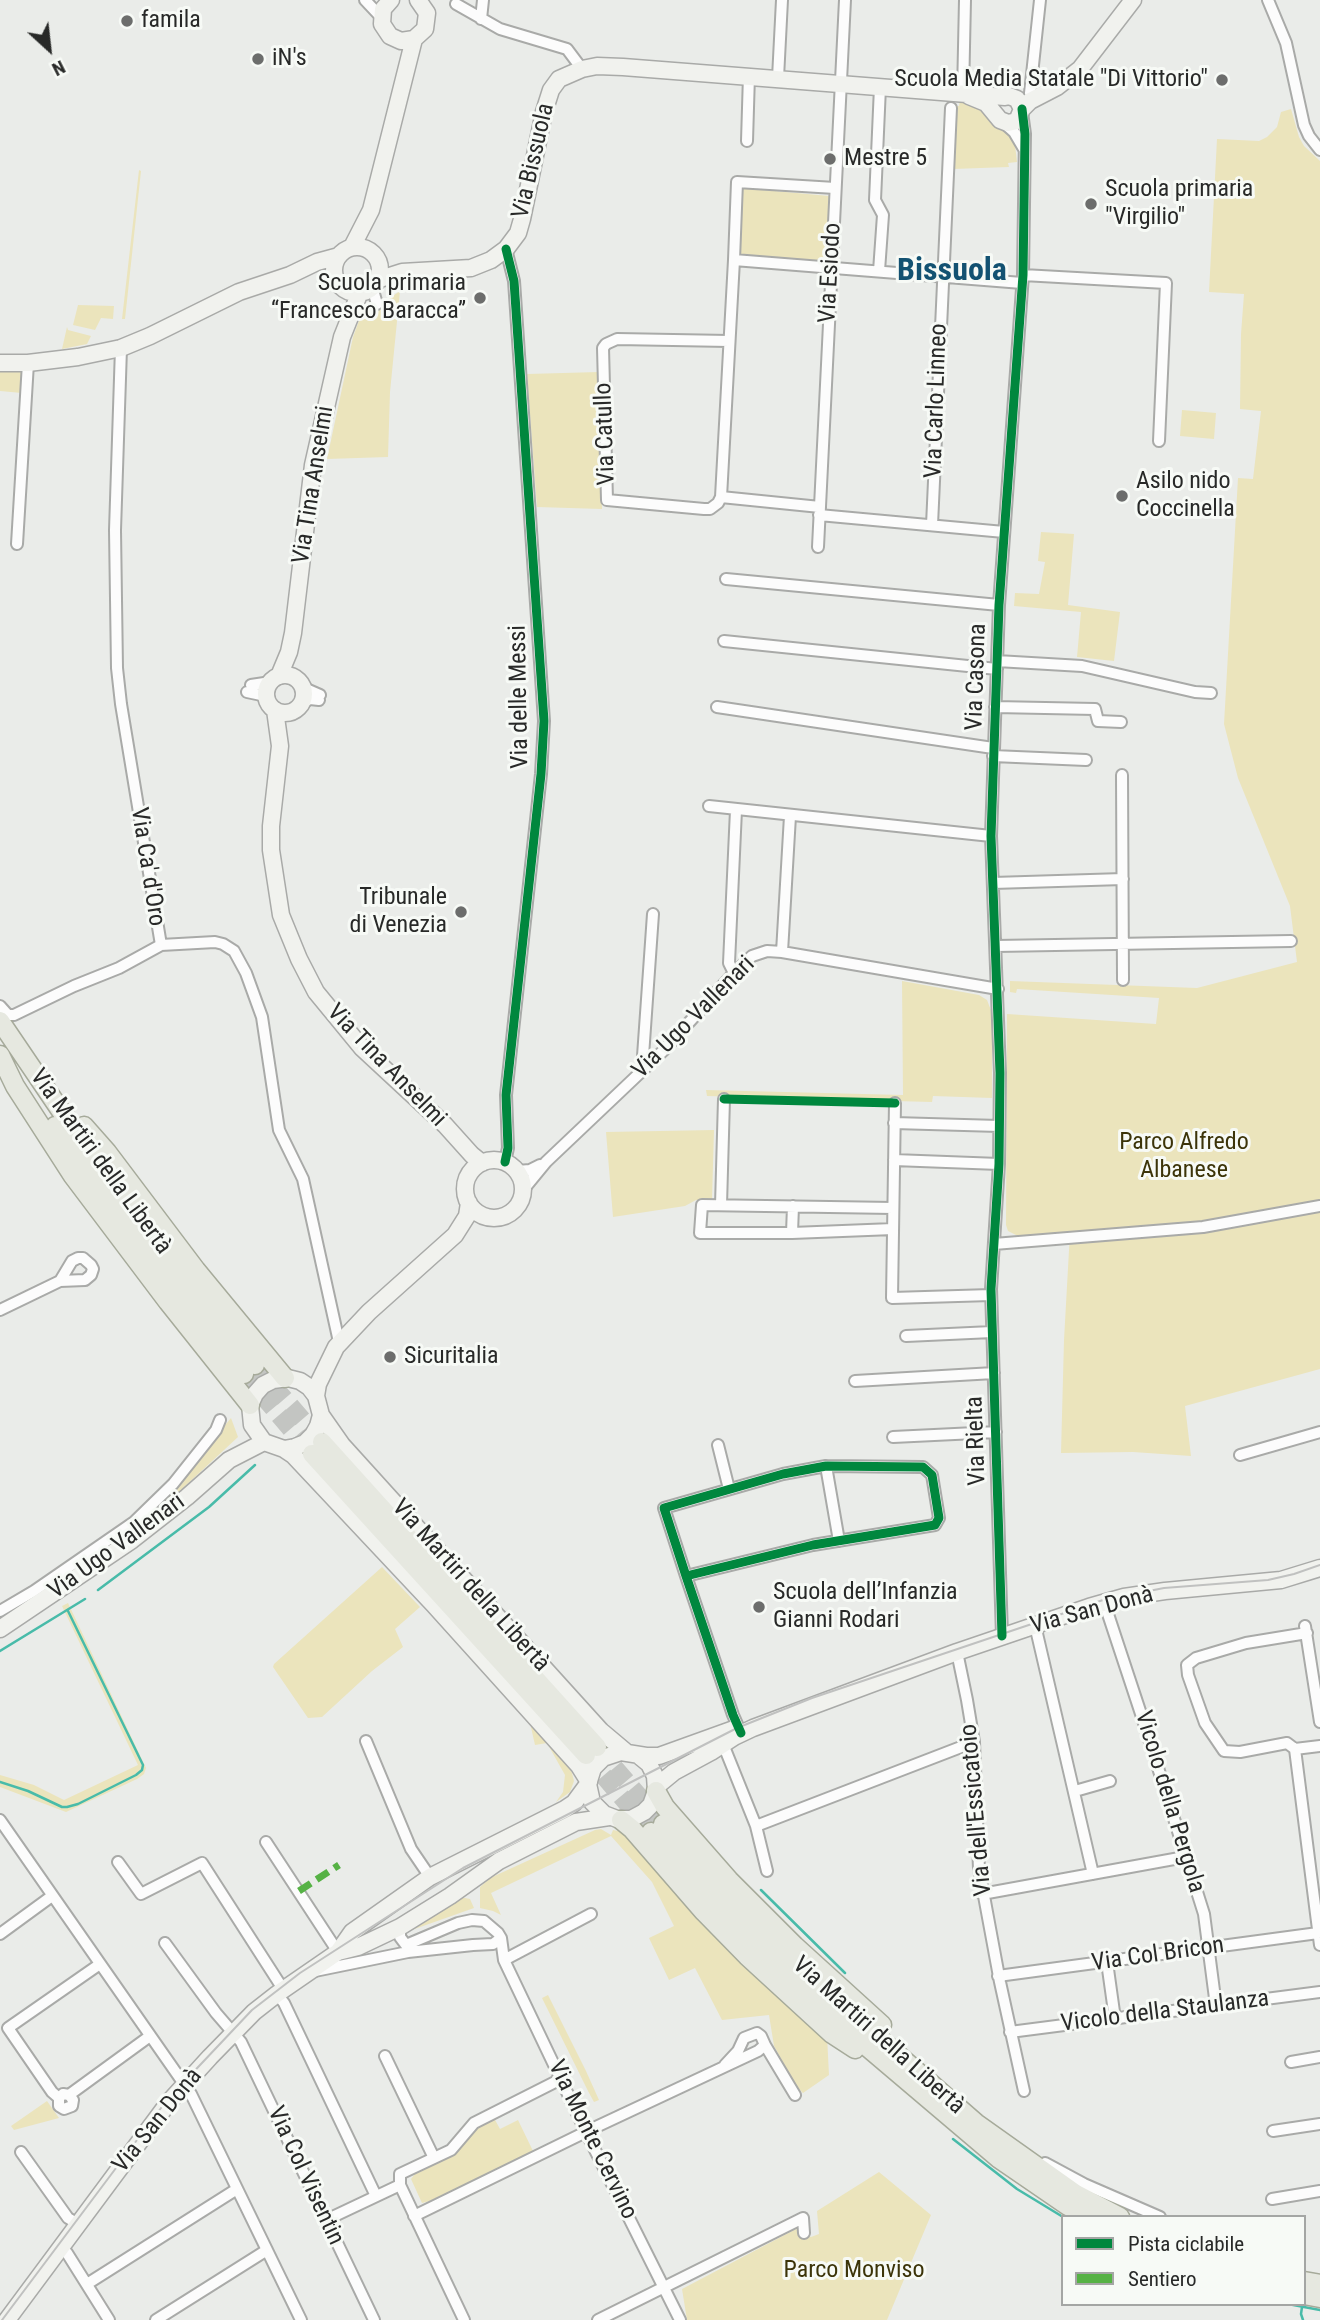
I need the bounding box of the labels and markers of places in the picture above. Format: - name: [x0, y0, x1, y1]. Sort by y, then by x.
- place label: famila: [141, 7, 201, 35]
- marker: famila: [119, 13, 135, 29]
- place label: iN's: [272, 45, 307, 73]
- marker: iN's: [250, 51, 266, 67]
- place label: Scuola Media Statale "Di Vittorio": [894, 66, 1208, 94]
- marker: Scuola Media Statale "Di Vittorio": [1214, 72, 1230, 88]
- place label: Mestre 5: [844, 145, 927, 173]
- marker: Mestre 5: [822, 151, 838, 167]
- place label: Scuola primaria "Virgilio": [1105, 176, 1253, 232]
- marker: Scuola primaria "Virgilio": [1083, 196, 1099, 212]
- place label: Scuola primaria “Francesco Baracca”: [271, 270, 466, 326]
- marker: Scuola primaria “Francesco Baracca”: [472, 290, 488, 306]
- place label: Asilo nido Coccinella: [1136, 468, 1235, 524]
- marker: Asilo nido Coccinella: [1114, 488, 1130, 504]
- place label: Tribunale di Venezia: [349, 884, 447, 940]
- marker: Tribunale di Venezia: [453, 904, 469, 920]
- place label: Sicuritalia: [404, 1343, 499, 1371]
- marker: Sicuritalia: [382, 1349, 398, 1365]
- place label: Scuola dell’Infanzia Gianni Rodari: [773, 1579, 957, 1635]
- marker: Scuola dell’Infanzia Gianni Rodari: [751, 1599, 767, 1615]

